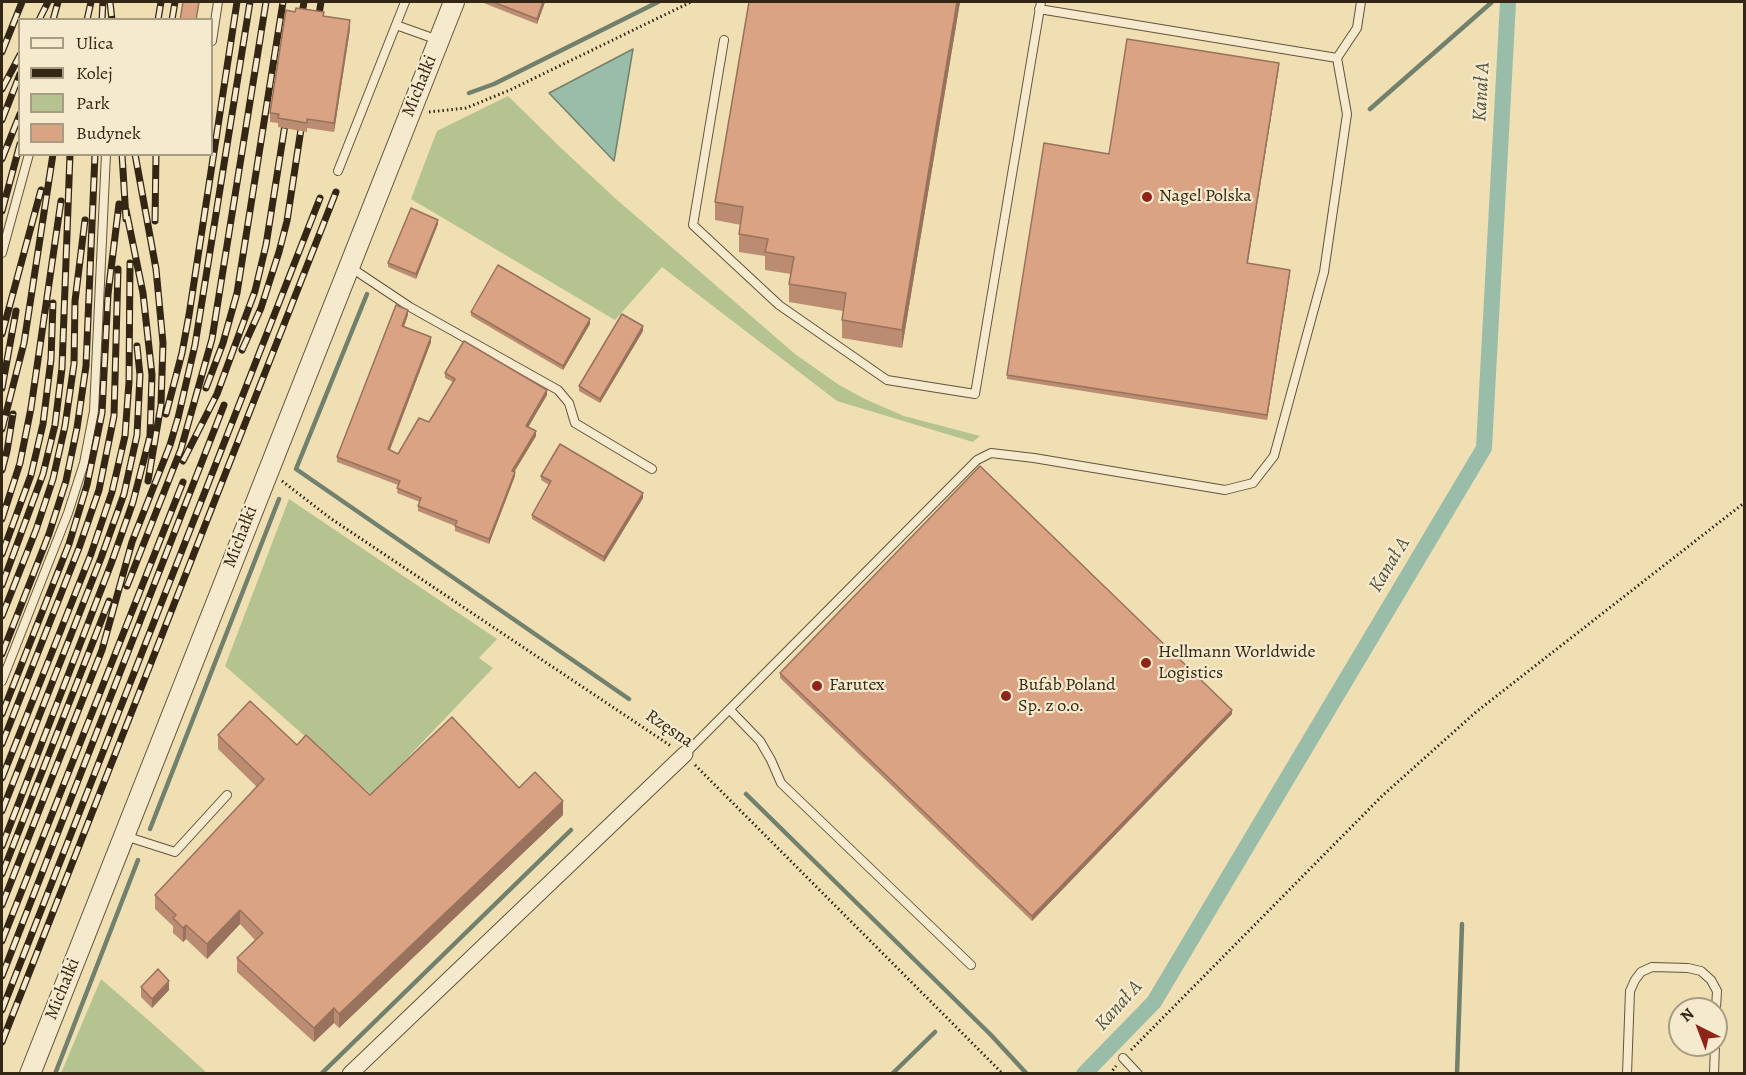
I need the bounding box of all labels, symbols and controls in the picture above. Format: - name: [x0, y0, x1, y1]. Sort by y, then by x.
- legend: [18, 18, 213, 156]
- text: Ulica: [76, 31, 114, 55]
- street label: Michałki: [398, 52, 442, 120]
- text: Kolej: [76, 61, 113, 85]
- water label: Kanał A: [1468, 62, 1496, 122]
- text: Park: [76, 91, 110, 115]
- text: Budynek: [76, 121, 141, 145]
- place label: Nagel Polska: [1159, 186, 1252, 208]
- marker: Nagel Polska: [1140, 190, 1154, 204]
- street label: Michałki: [219, 503, 263, 571]
- water label: Kanał A: [1364, 533, 1416, 597]
- place label: Hellmann Worldwide Logistics: [1158, 642, 1316, 684]
- marker: Hellmann Worldwide Logistics: [1139, 656, 1153, 670]
- place label: Farutex: [829, 675, 885, 697]
- place label: Bufab Poland Sp. z o.o.: [1018, 675, 1116, 718]
- marker: Farutex: [810, 679, 824, 693]
- marker: Bufab Poland Sp. z o.o.: [999, 689, 1013, 703]
- street label: Rzęsna: [641, 705, 697, 753]
- street label: Michałki: [41, 955, 85, 1023]
- water label: Kanał A: [1090, 976, 1148, 1036]
- north arrow: [1668, 997, 1728, 1057]
- text: N: [1676, 1003, 1699, 1027]

